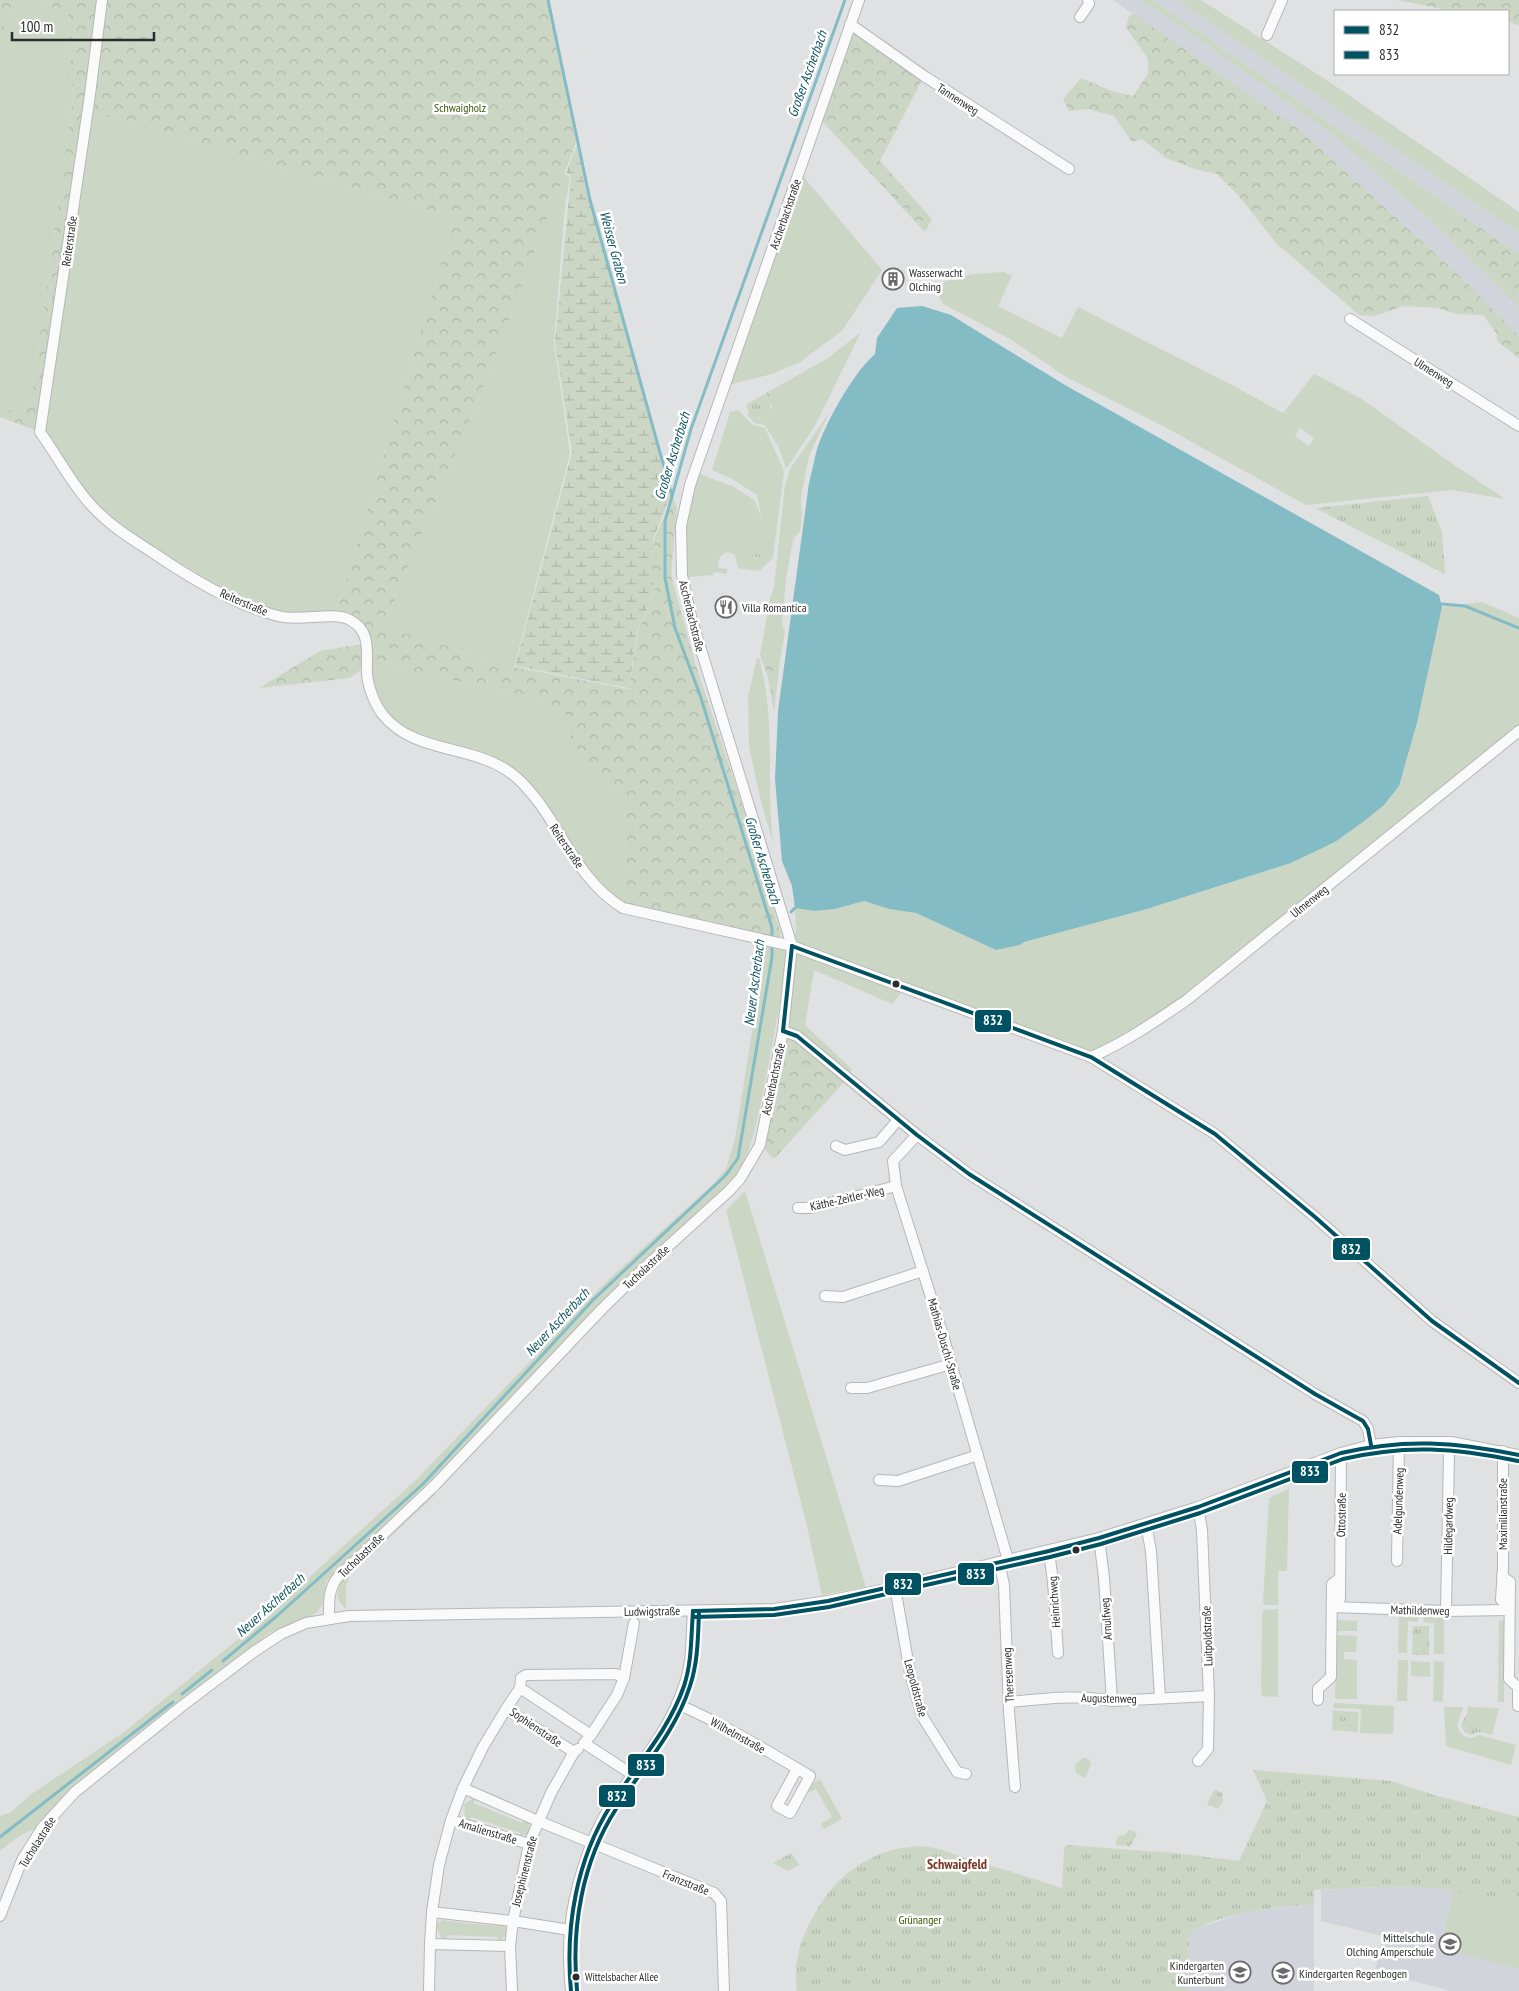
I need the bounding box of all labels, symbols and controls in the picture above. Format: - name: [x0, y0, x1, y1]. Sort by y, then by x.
- scale bar: [12, 10, 155, 42]
- legend: [1334, 10, 1509, 75]
- text: 100 m: [20, 17, 53, 36]
- text: 832: [1379, 20, 1399, 39]
- water label: Großer Ascherbach: [783, 27, 831, 120]
- text: 833: [1379, 45, 1399, 64]
- street label: Tannenweg: [934, 80, 982, 118]
- park label: Schwaigholz: [434, 100, 486, 115]
- street label: Ascherbachstraße: [766, 177, 804, 251]
- water label: Weisser Graben: [596, 209, 633, 286]
- street label: Reiterstraße: [58, 215, 80, 267]
- place label: Wasserwacht Olching: [909, 265, 963, 294]
- building icon: Wasserwacht Olching: [881, 267, 905, 291]
- street label: Ulmenweg: [1411, 354, 1457, 390]
- water label: Großer Ascherbach: [650, 409, 694, 502]
- street label: Ascherbachstraße: [676, 579, 708, 653]
- street label: Reiterstraße: [218, 585, 270, 619]
- restaurant icon: Villa Romantica: [714, 595, 738, 619]
- place label: Villa Romantica: [741, 600, 807, 615]
- water label: Großer Ascherbach: [741, 814, 785, 907]
- street label: Reiterstraße: [547, 821, 587, 871]
- street label: Ulmenweg: [1287, 881, 1331, 921]
- water label: Neuer Ascherbach: [740, 938, 768, 1027]
- unlabelled marker: [891, 979, 901, 989]
- line badge: 832: [974, 1009, 1012, 1033]
- text: 832: [983, 1011, 1003, 1029]
- street label: Ascherbachstraße: [758, 1042, 788, 1116]
- street label: Käthe-Zeitler-Weg: [808, 1182, 886, 1214]
- line badge: 832: [1332, 1237, 1371, 1261]
- text: 832: [1341, 1240, 1361, 1258]
- street label: Tucholastraße: [620, 1242, 672, 1292]
- water label: Neuer Ascherbach: [521, 1284, 594, 1360]
- street label: Mathias-Duschl-Straße: [925, 1296, 965, 1392]
- line badge: 833: [1291, 1460, 1329, 1484]
- text: 833: [1300, 1462, 1320, 1480]
- street label: Adelgundenweg: [1389, 1467, 1407, 1535]
- street label: Maximilianstraße: [1495, 1478, 1510, 1550]
- street label: Ottostraße: [1333, 1493, 1349, 1537]
- street label: Hildegardweg: [1440, 1497, 1456, 1555]
- street label: Tucholastraße: [335, 1529, 387, 1581]
- unlabelled marker: [1071, 1545, 1081, 1555]
- line badge: 833: [957, 1562, 995, 1586]
- text: 833: [966, 1565, 986, 1583]
- water label: Neuer Ascherbach: [232, 1569, 309, 1641]
- line badge: 832: [884, 1572, 922, 1596]
- text: 832: [893, 1575, 913, 1593]
- street label: Heinrichweg: [1045, 1576, 1063, 1628]
- street label: Arnulfweg: [1097, 1597, 1115, 1641]
- street label: Mathildenweg: [1390, 1602, 1450, 1618]
- street label: Ludwigstraße: [624, 1603, 680, 1619]
- street label: Luitpoldstraße: [1198, 1605, 1216, 1667]
- street label: Theresenweg: [999, 1647, 1017, 1703]
- street label: Leopoldstraße: [901, 1657, 931, 1719]
- street label: Augustenweg: [1081, 1690, 1137, 1706]
- street label: Sophienstraße: [507, 1704, 565, 1750]
- street label: Wilhelmstraße: [708, 1714, 768, 1756]
- line badge: 833: [627, 1753, 665, 1777]
- text: 833: [636, 1756, 656, 1774]
- line badge: 832: [598, 1784, 636, 1808]
- text: 832: [607, 1787, 627, 1805]
- street label: Tucholastraße: [15, 1813, 59, 1871]
- street label: Amalienstraße: [457, 1815, 519, 1847]
- street label: Josephinenstraße: [508, 1834, 540, 1909]
- district label: Schwaigfeld: [927, 1855, 987, 1873]
- street label: Franzstraße: [661, 1866, 712, 1898]
- park label: Grünanger: [898, 1912, 942, 1927]
- place label: Mittelschule Olching Amperschule: [1346, 1930, 1434, 1959]
- school or university icon: Mittelschule Olching Amperschule: [1438, 1932, 1462, 1956]
- place label: Kindergarten Kunterbunt: [1170, 1958, 1225, 1987]
- school or university icon: Kindergarten Kunterbunt: [1228, 1960, 1252, 1984]
- school or university icon: Kindergarten Regenbogen: [1271, 1961, 1295, 1985]
- place label: Kindergarten Regenbogen: [1299, 1966, 1407, 1981]
- place label: Wittelsbacher Allee: [585, 1970, 659, 1984]
- marker: Wittelsbacher Allee: [571, 1972, 581, 1982]

